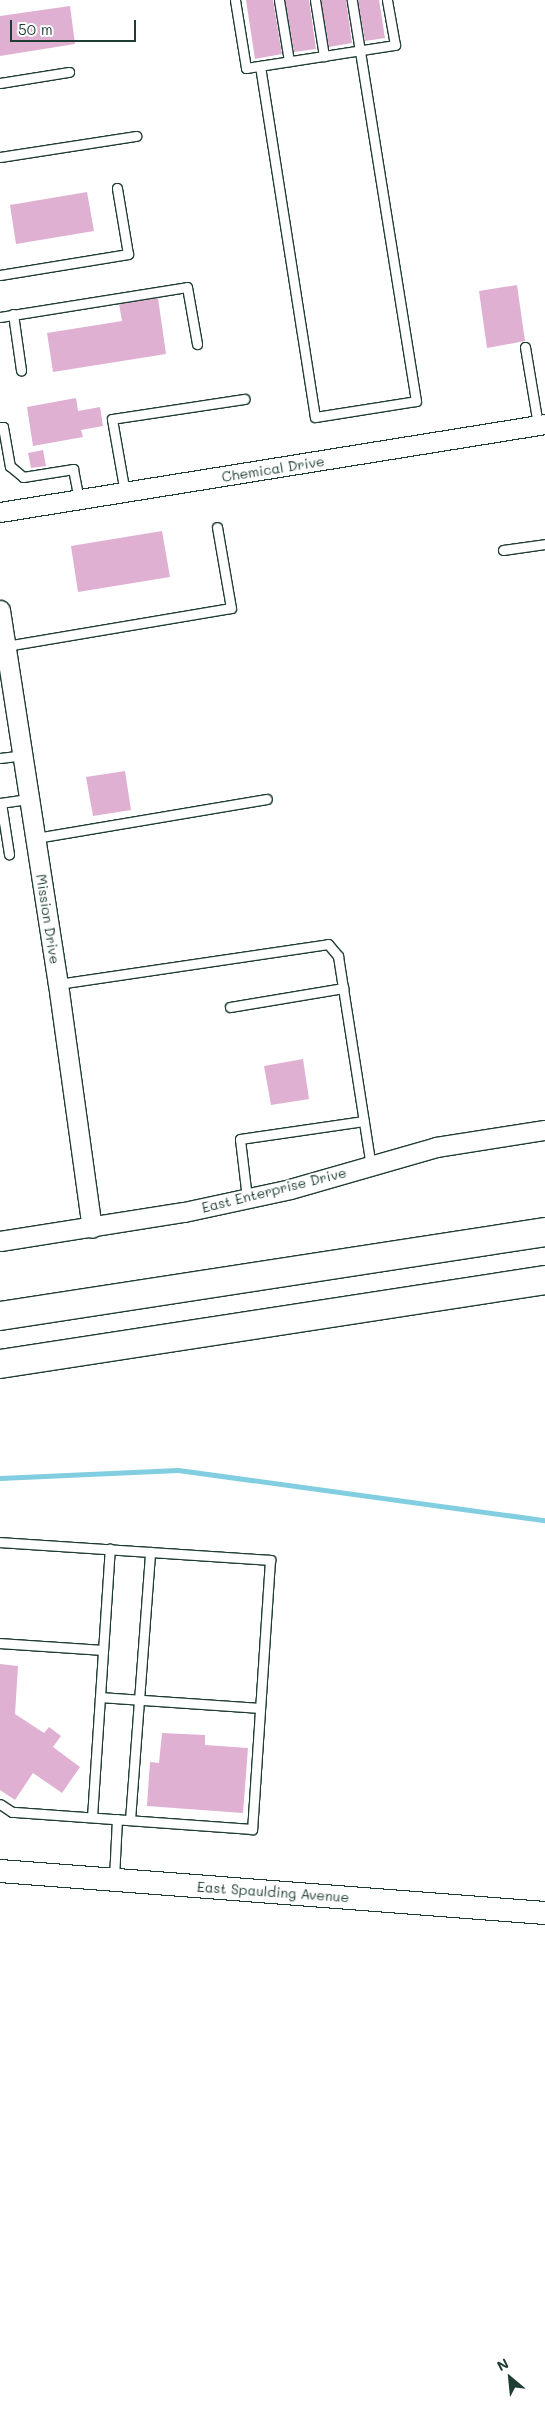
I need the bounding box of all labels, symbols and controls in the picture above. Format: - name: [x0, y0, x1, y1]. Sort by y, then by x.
- scale bar: [12, 10, 139, 42]
- text: 50 m: [18, 19, 53, 39]
- street label: Chemical Drive: [220, 453, 326, 485]
- street label: Mission Drive: [33, 873, 63, 965]
- street label: East Enterprise Drive: [200, 1164, 348, 1216]
- street label: East Spaulding Avenue: [196, 1878, 350, 1906]
- north arrow: [485, 2353, 535, 2403]
- text: N: [494, 2353, 512, 2375]

